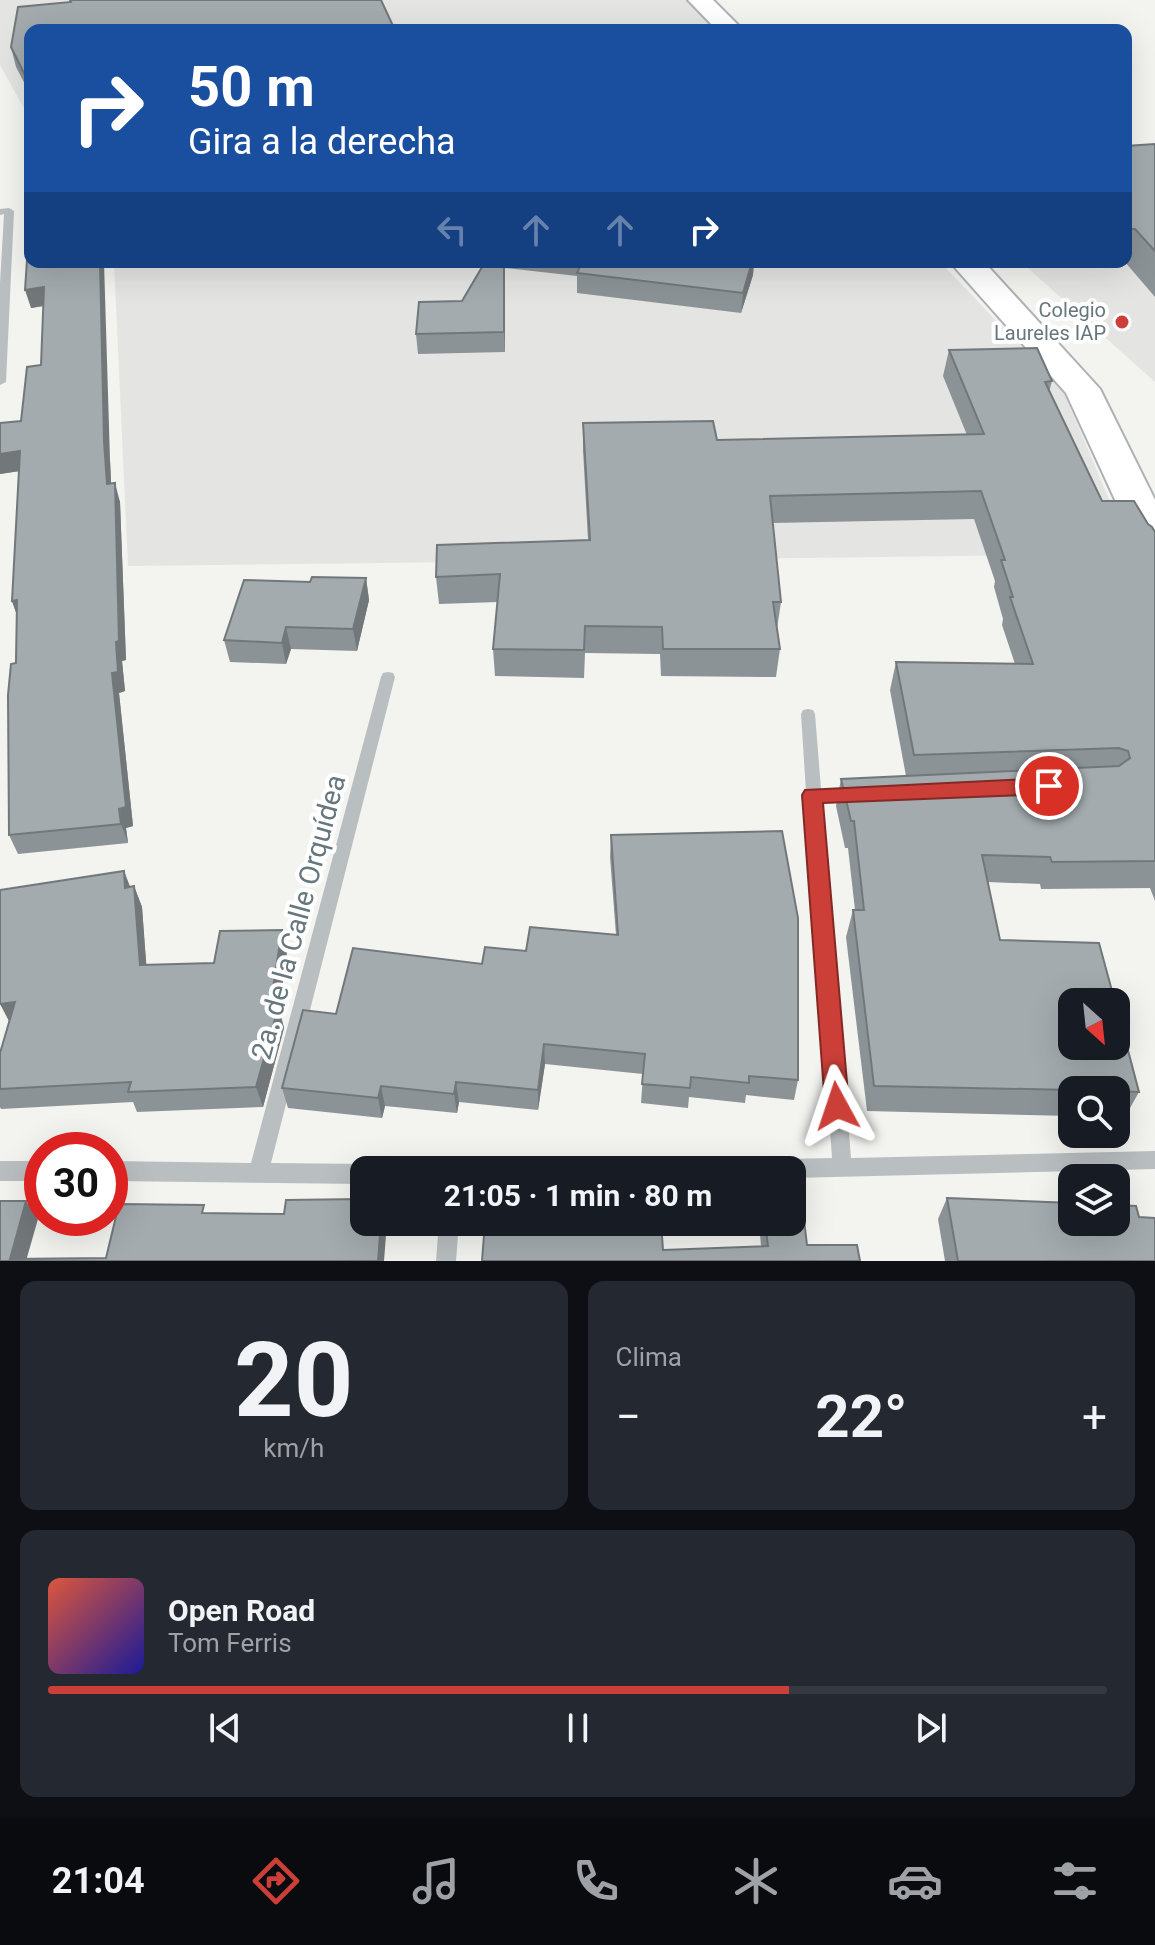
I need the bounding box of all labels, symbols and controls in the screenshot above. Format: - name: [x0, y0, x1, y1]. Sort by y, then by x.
- text: 50 m: [188, 54, 315, 120]
- icon: right: [56, 56, 160, 160]
- text: Gira a la derecha: [188, 121, 456, 163]
- icon: left: [430, 208, 474, 252]
- icon: ahead: [514, 208, 558, 252]
- icon: ahead: [598, 208, 642, 252]
- icon: right: [682, 208, 726, 252]
- place label: Colegio Laureles IAP: [994, 298, 1106, 345]
- marker: Colegio Laureles IAP: [1113, 313, 1131, 331]
- pin: [1015, 752, 1083, 820]
- icon: arrive: [1027, 764, 1071, 808]
- street label: 2a. de la Calle Orquídea: [245, 771, 352, 1063]
- north arrow: [1058, 988, 1130, 1060]
- map controls: [1058, 988, 1130, 1236]
- position arrow: [795, 1064, 879, 1148]
- button: search: [1058, 1076, 1130, 1148]
- speed limit sign: 30: [24, 1132, 128, 1236]
- button: layers: [1058, 1164, 1130, 1236]
- text: 21:05 · 1 min · 80 m: [444, 1178, 712, 1213]
- text: 20: [234, 1320, 353, 1441]
- text: Clima: [616, 1342, 682, 1372]
- text: 22°: [815, 1381, 907, 1452]
- text: −: [616, 1391, 641, 1443]
- text: +: [1082, 1391, 1107, 1443]
- text: km/h: [263, 1433, 324, 1463]
- text: Open Road: [168, 1593, 315, 1628]
- text: Tom Ferris: [168, 1628, 292, 1658]
- icon: previous: [203, 1706, 247, 1750]
- icon: pause: [556, 1706, 600, 1750]
- icon: next: [909, 1706, 953, 1750]
- icon: directions: [248, 1853, 304, 1909]
- icon: music: [408, 1853, 464, 1909]
- icon: phone: [568, 1853, 624, 1909]
- icon: climate: [728, 1853, 784, 1909]
- icon: car: [887, 1853, 943, 1909]
- icon: filters: [1047, 1853, 1103, 1909]
- text: 21:04: [52, 1860, 145, 1902]

